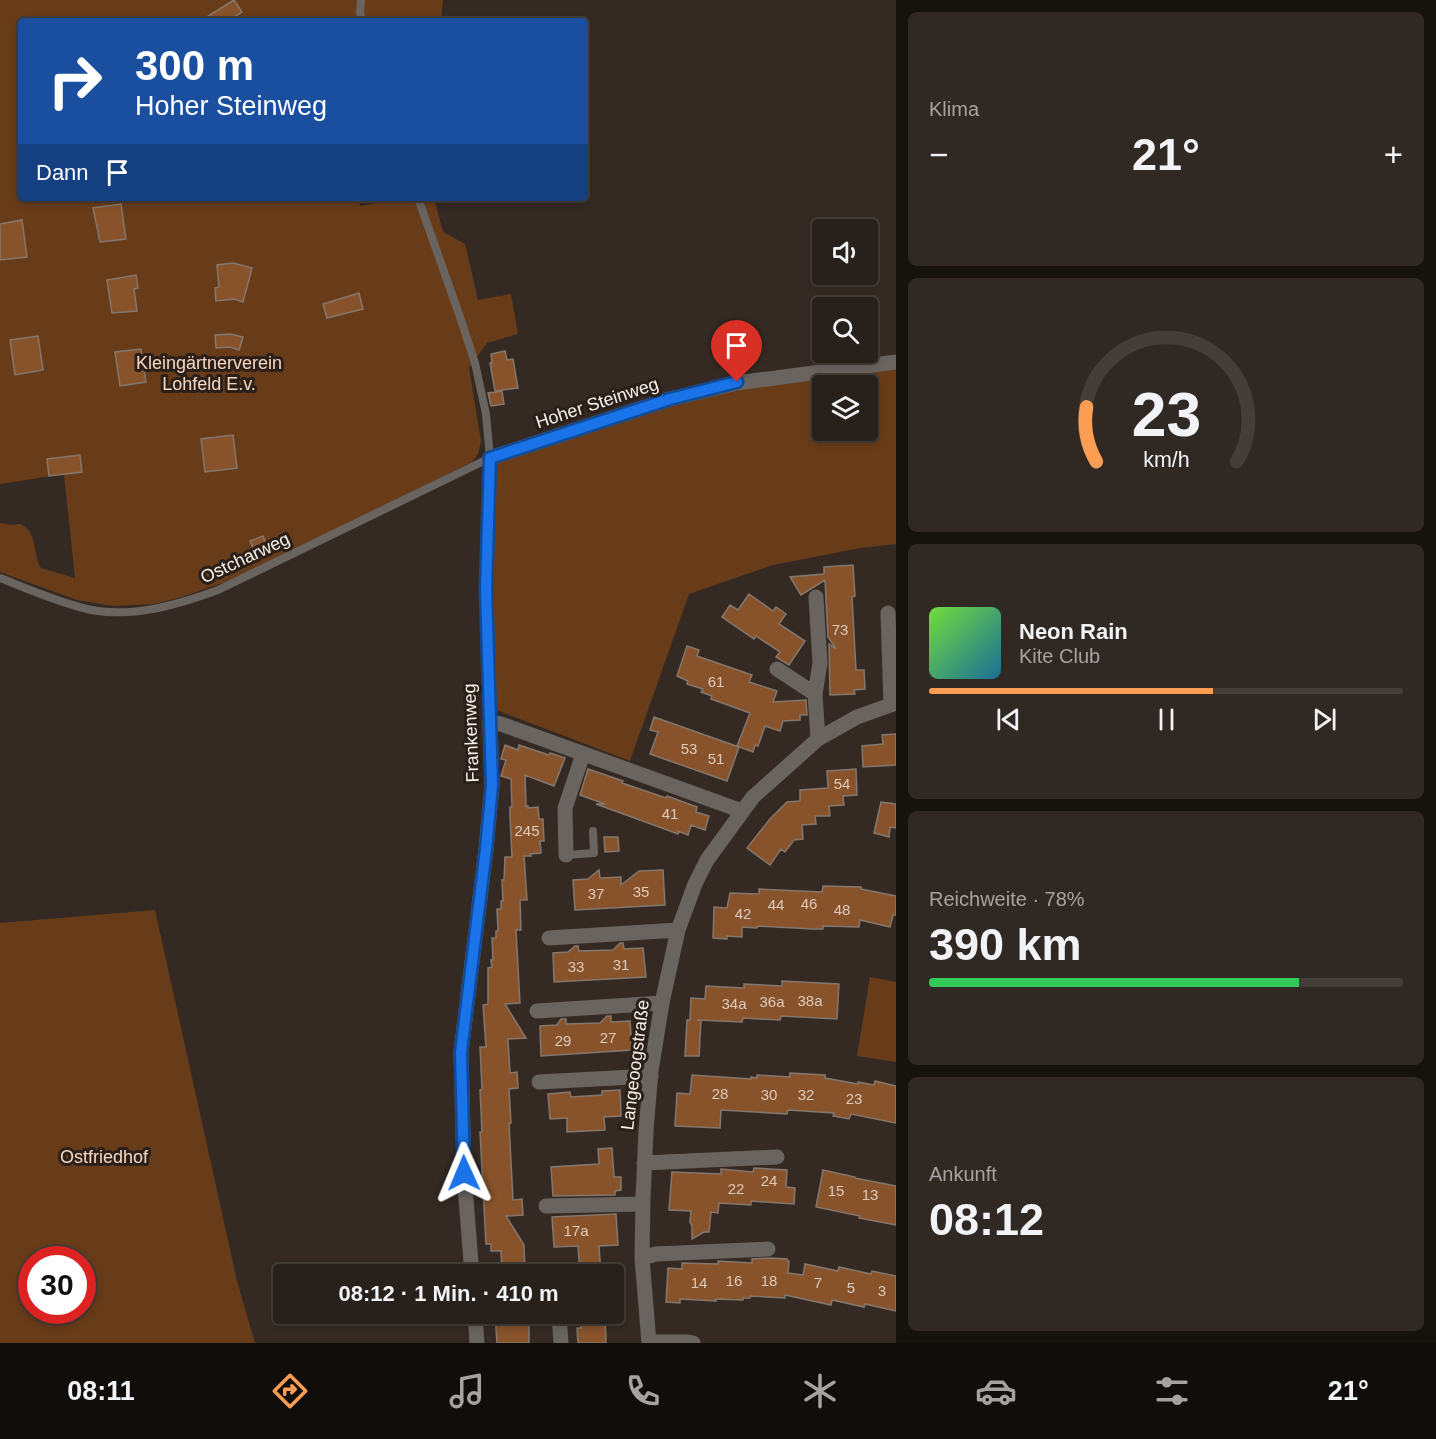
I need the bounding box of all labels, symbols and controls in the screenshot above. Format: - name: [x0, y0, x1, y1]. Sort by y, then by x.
- icon: right: [36, 42, 114, 120]
- text: 300 m: [135, 42, 254, 89]
- text: Hoher Steinweg: [135, 91, 327, 121]
- text: Klima: [929, 98, 979, 120]
- text: 21°: [1132, 129, 1200, 180]
- text: −: [929, 136, 948, 173]
- text: +: [1384, 136, 1403, 173]
- icon: arrive: [101, 156, 134, 189]
- text: Dann: [36, 160, 89, 185]
- map controls: [812, 219, 878, 441]
- button: sound: [812, 219, 878, 285]
- button: search: [812, 297, 878, 363]
- pin: [711, 320, 762, 382]
- icon: arrive: [720, 329, 753, 362]
- park label: Kleingärtnerverein Lohfeld E.v.: [136, 353, 282, 394]
- street label: Hoher Steinweg: [533, 374, 661, 432]
- button: layers: [812, 375, 878, 441]
- text: 23: [1131, 380, 1201, 449]
- text: km/h: [1143, 449, 1189, 473]
- street label: Ostcharweg: [197, 529, 293, 587]
- text: Neon Rain: [1019, 619, 1128, 644]
- house number: 73: [832, 621, 848, 638]
- text: Kite Club: [1019, 645, 1100, 667]
- house number: 61: [708, 673, 724, 690]
- street label: Frankenweg: [459, 683, 483, 783]
- icon: previous: [992, 703, 1025, 736]
- icon: pause: [1150, 703, 1183, 736]
- icon: next: [1308, 703, 1341, 736]
- house number: 53: [681, 740, 697, 757]
- house number: 51: [708, 750, 724, 767]
- house number: 54: [834, 775, 850, 792]
- house number: 41: [662, 805, 678, 822]
- house number: 245: [514, 822, 540, 839]
- house number: 35: [633, 883, 649, 900]
- house number: 37: [588, 885, 604, 902]
- text: Reichweite · 78%: [929, 888, 1085, 910]
- house number: 46: [801, 895, 817, 912]
- house number: 44: [768, 896, 784, 913]
- house number: 48: [834, 901, 850, 918]
- house number: 42: [735, 905, 751, 922]
- text: 390 km: [929, 919, 1082, 970]
- house number: 31: [613, 956, 629, 973]
- house number: 33: [568, 958, 584, 975]
- house number: 38a: [797, 992, 823, 1009]
- house number: 36a: [759, 993, 785, 1010]
- house number: 34a: [721, 995, 747, 1012]
- street label: Langeoogstraße: [617, 999, 653, 1131]
- house number: 27: [600, 1029, 616, 1046]
- house number: 29: [555, 1032, 571, 1049]
- house number: 28: [712, 1085, 728, 1102]
- house number: 30: [761, 1086, 777, 1103]
- house number: 32: [798, 1086, 814, 1103]
- house number: 23: [846, 1090, 862, 1107]
- position arrow: [432, 1141, 496, 1205]
- park label: Ostfriedhof: [60, 1147, 149, 1167]
- text: Ankunft: [929, 1163, 997, 1185]
- house number: 24: [761, 1172, 777, 1189]
- house number: 22: [728, 1180, 744, 1197]
- house number: 15: [828, 1182, 844, 1199]
- house number: 13: [862, 1186, 878, 1203]
- text: 08:12: [929, 1194, 1044, 1245]
- house number: 17a: [563, 1222, 589, 1239]
- speed limit sign: 30: [18, 1246, 96, 1324]
- house number: 16: [726, 1272, 742, 1289]
- house number: 18: [761, 1272, 777, 1289]
- house number: 14: [691, 1274, 707, 1291]
- house number: 7: [814, 1274, 822, 1291]
- house number: 5: [847, 1279, 855, 1296]
- text: 08:12 · 1 Min. · 410 m: [338, 1281, 559, 1306]
- house number: 3: [878, 1282, 886, 1299]
- icon: directions: [269, 1370, 311, 1412]
- icon: music: [446, 1370, 488, 1412]
- icon: phone: [622, 1370, 664, 1412]
- icon: climate: [799, 1370, 841, 1412]
- icon: car: [975, 1370, 1017, 1412]
- icon: filters: [1151, 1370, 1193, 1412]
- text: 08:11: [67, 1376, 135, 1406]
- text: 21°: [1328, 1376, 1369, 1406]

